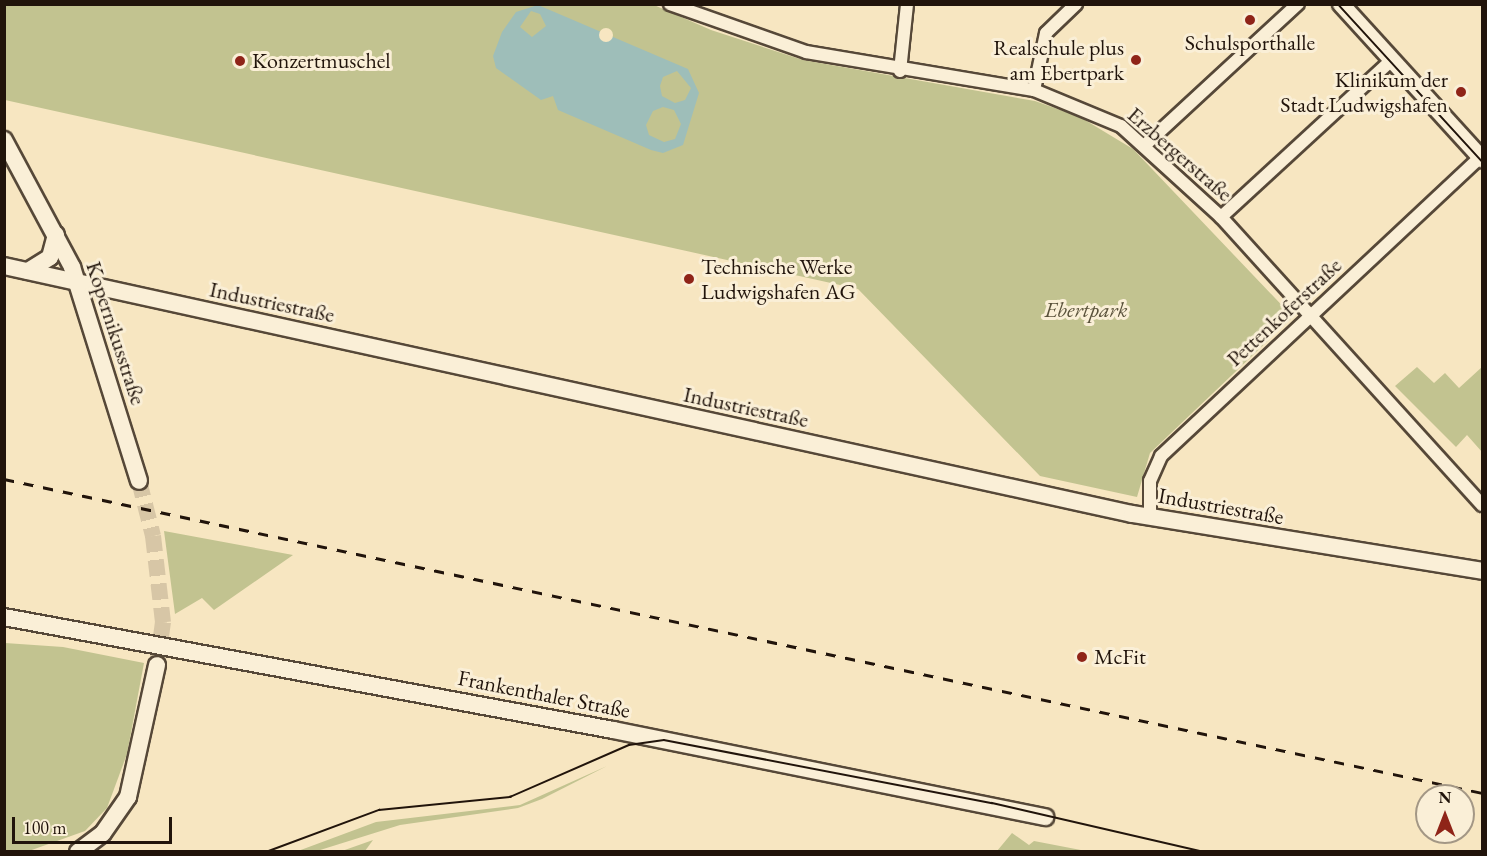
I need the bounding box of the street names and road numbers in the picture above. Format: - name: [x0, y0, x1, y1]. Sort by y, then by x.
- street label: Erzbergerstraße: [1122, 101, 1238, 207]
- street label: Pettenkoferstraße: [1221, 252, 1347, 372]
- street label: Kopernikusstraße: [80, 258, 152, 408]
- street label: Industriestraße: [207, 276, 337, 328]
- street label: Industriestraße: [681, 381, 811, 433]
- street label: Industriestraße: [1156, 482, 1286, 530]
- street label: Frankenthaler Straße: [456, 664, 632, 724]

